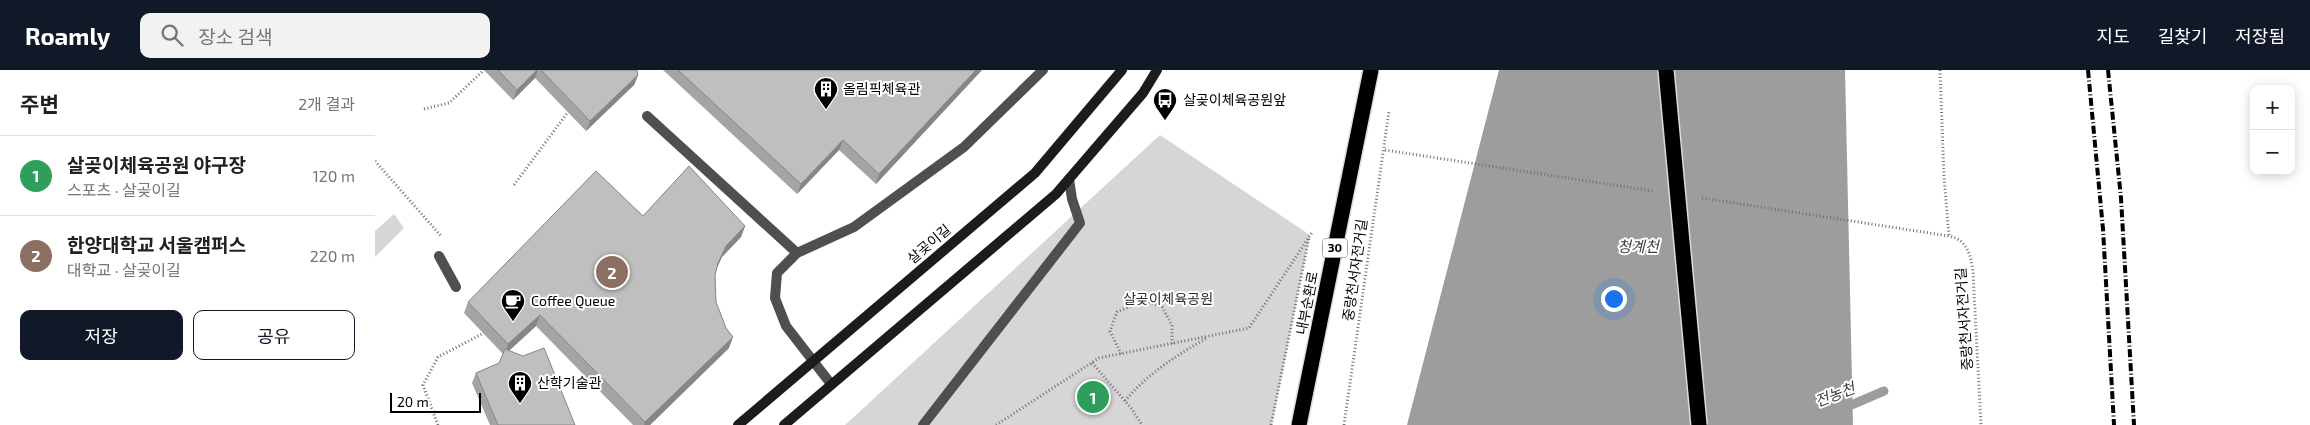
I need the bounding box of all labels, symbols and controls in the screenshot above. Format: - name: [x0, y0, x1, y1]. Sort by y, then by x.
- search box: [140, 13, 490, 58]
- text: Roamly: [25, 21, 110, 50]
- icon: search: [158, 21, 186, 49]
- text: 장소 검색: [198, 25, 272, 48]
- text: 지도: [2097, 25, 2130, 47]
- text: 길찾기: [2158, 25, 2207, 47]
- text: 저장됨: [2235, 25, 2285, 47]
- building icon: 올림픽체육관: [813, 76, 839, 110]
- place label: 올림픽체육관: [843, 80, 920, 97]
- map controls: [2250, 85, 2295, 175]
- button: +: [2250, 85, 2295, 130]
- bus stop icon: 살곶이체육공원앞: [1152, 87, 1178, 121]
- text: 주변: [20, 91, 59, 116]
- place label: 살곶이체육공원앞: [1183, 91, 1286, 108]
- text: 2개 결과: [298, 94, 355, 113]
- button: −: [2250, 130, 2295, 175]
- text: 살곶이체육공원 야구장: [67, 153, 246, 176]
- text: 1: [33, 166, 39, 185]
- text: 120 m: [312, 166, 355, 185]
- text: 스포츠 · 살곶이길: [67, 180, 181, 199]
- street label: 중랑천서자전거길: [1339, 218, 1370, 322]
- street label: 살곶이길: [903, 221, 954, 267]
- text: 한양대학교 서울캠퍼스: [67, 233, 246, 256]
- water label: 청계천: [1617, 237, 1661, 255]
- road number: 30: [1323, 238, 1347, 258]
- text: 2: [31, 246, 41, 265]
- text: 220 m: [310, 246, 355, 265]
- pin: 2: [596, 253, 628, 291]
- text: 대학교 · 살곶이길: [67, 260, 181, 279]
- street label: 중랑천서자전거길: [1951, 267, 1976, 371]
- street label: 내부순환로: [1292, 270, 1321, 336]
- your location: [1601, 286, 1627, 312]
- cafe icon: Coffee Queue: [500, 288, 526, 322]
- park label: 살곶이체육공원: [1123, 290, 1213, 307]
- place label: Coffee Queue: [531, 292, 615, 309]
- button: 저장: [20, 310, 183, 360]
- button: 공유: [193, 310, 355, 360]
- building icon: 산학기술관: [507, 370, 533, 404]
- place label: 산학기술관: [537, 374, 602, 391]
- water label: 전농천: [1812, 377, 1859, 410]
- pin: 1: [1077, 378, 1109, 416]
- scale bar: [390, 390, 481, 413]
- text: 20 m: [397, 393, 429, 410]

